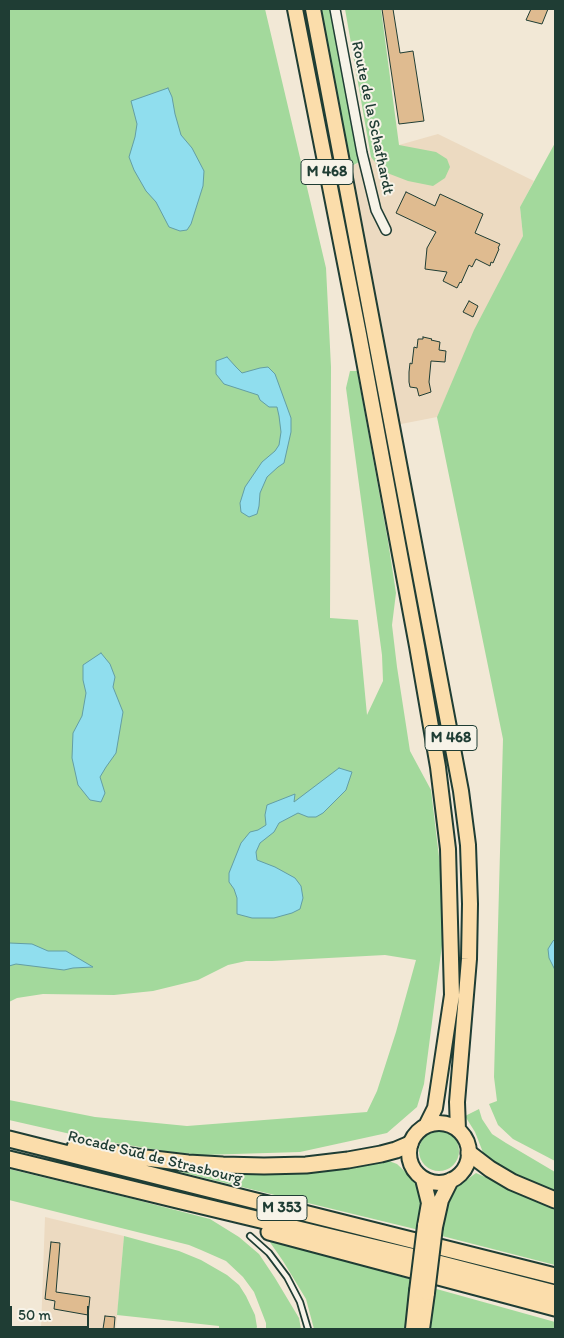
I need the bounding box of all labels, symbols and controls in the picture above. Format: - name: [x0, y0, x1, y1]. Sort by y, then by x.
- street label: Route de la Schafhardt: [346, 39, 398, 197]
- road number: M 468: [301, 160, 353, 184]
- road number: M 468: [425, 726, 477, 750]
- street label: Rocade Sud de Strasbourg: [66, 1127, 244, 1189]
- road number: M 353: [257, 1196, 307, 1220]
- scale bar: [12, 1296, 91, 1328]
- text: 50 m: [18, 1306, 51, 1324]

